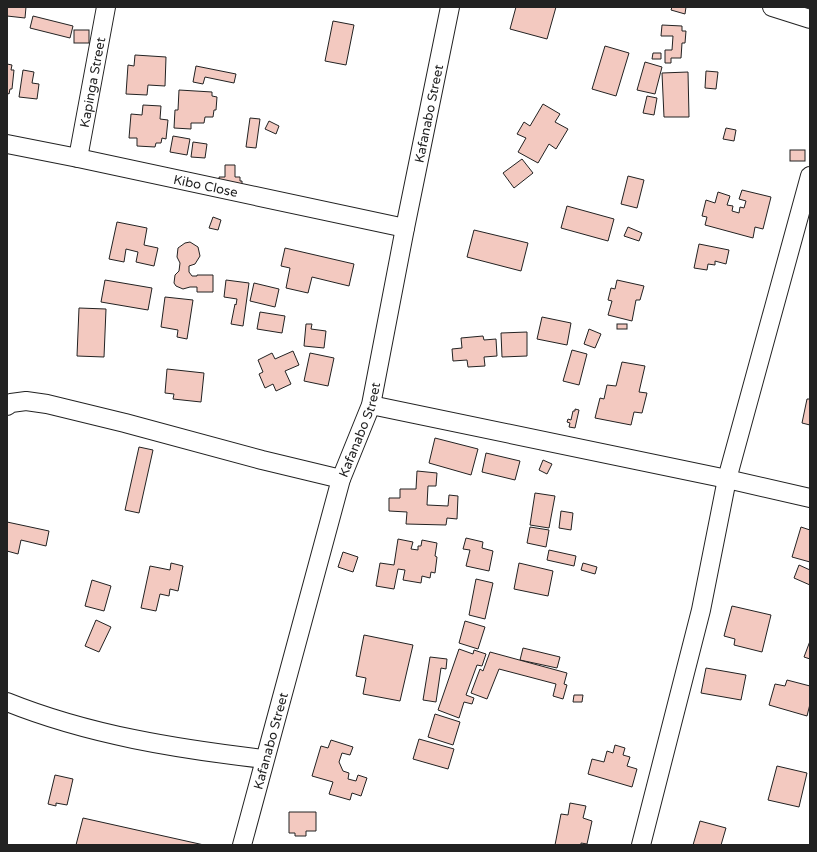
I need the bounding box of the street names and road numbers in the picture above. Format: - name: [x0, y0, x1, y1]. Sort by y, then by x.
- street label: Kapinga Street: [77, 36, 109, 129]
- street label: Kafanabo Street: [411, 63, 447, 164]
- street label: Kibo Close: [172, 172, 239, 201]
- street label: Kafanabo Street: [336, 381, 384, 480]
- street label: Kafanabo Street: [250, 691, 292, 791]

